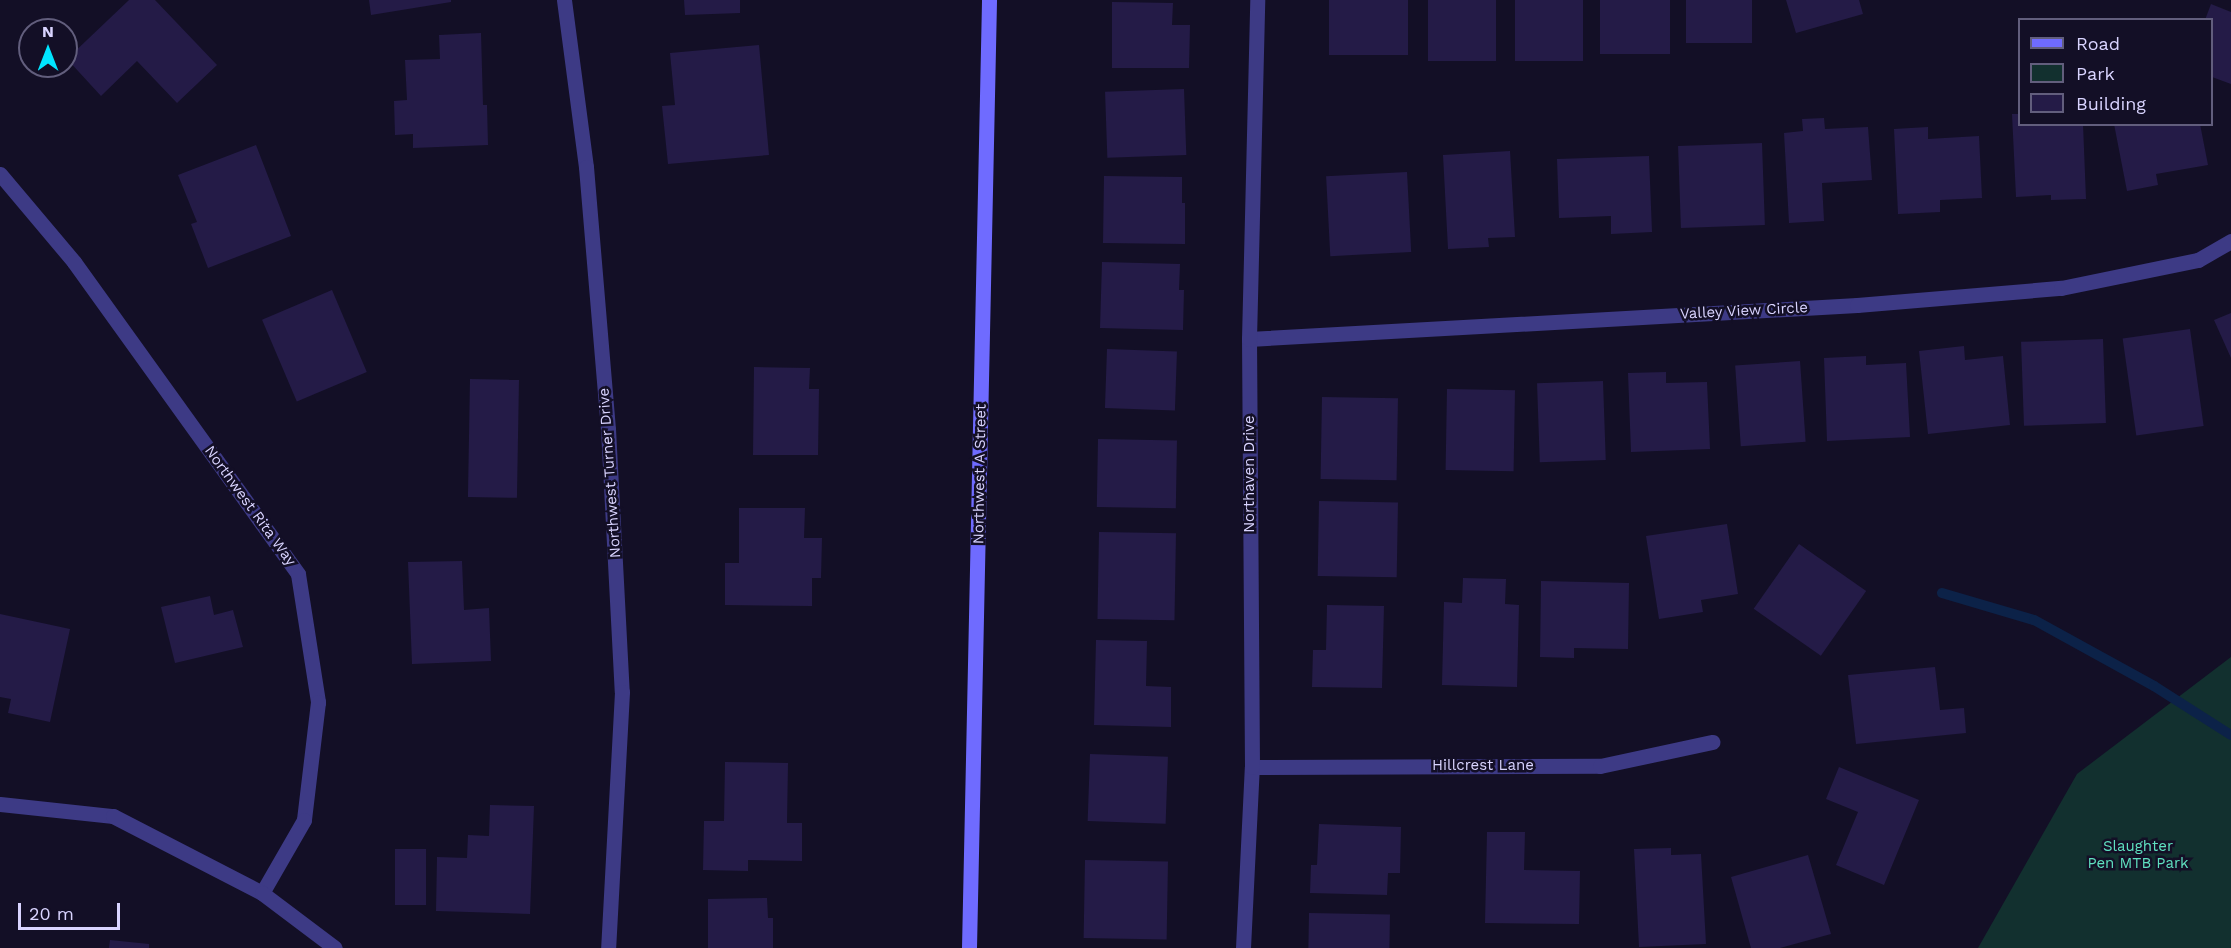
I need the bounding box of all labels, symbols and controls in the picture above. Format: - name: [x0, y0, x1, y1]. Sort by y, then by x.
- north arrow: [18, 18, 78, 78]
- legend: [2018, 18, 2213, 126]
- text: N: [42, 22, 54, 41]
- text: Road: [2076, 33, 2120, 54]
- text: Park: [2076, 63, 2115, 84]
- text: Building: [2076, 93, 2146, 114]
- street label: Valley View Circle: [1679, 299, 1809, 323]
- street label: Northwest Turner Drive: [595, 387, 625, 559]
- street label: Northwest A Street: [970, 403, 990, 545]
- street label: Northaven Drive: [1241, 415, 1259, 533]
- street label: Northwest Rita Way: [200, 442, 300, 570]
- street label: Hillcrest Lane: [1432, 757, 1534, 775]
- park label: Slaughter Pen MTB Park: [2087, 837, 2189, 872]
- scale bar: [21, 891, 123, 929]
- text: 20 m: [29, 903, 74, 924]

